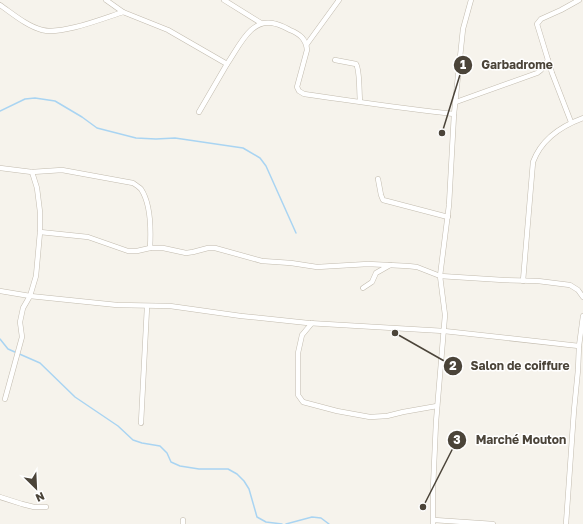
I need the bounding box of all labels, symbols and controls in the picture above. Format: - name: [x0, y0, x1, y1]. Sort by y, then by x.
- callout: Garbadrome: [453, 53, 561, 77]
- text: 1: [460, 57, 466, 72]
- text: Garbadrome: [481, 57, 553, 72]
- callout: Salon de coiffure: [443, 354, 578, 378]
- text: 2: [449, 358, 457, 373]
- text: Salon de coiffure: [471, 358, 570, 373]
- callout: Marché Mouton: [447, 428, 574, 452]
- text: 3: [453, 432, 461, 447]
- text: Marché Mouton: [476, 432, 566, 447]
- north arrow: [16, 468, 56, 508]
- text: N: [34, 490, 47, 505]

